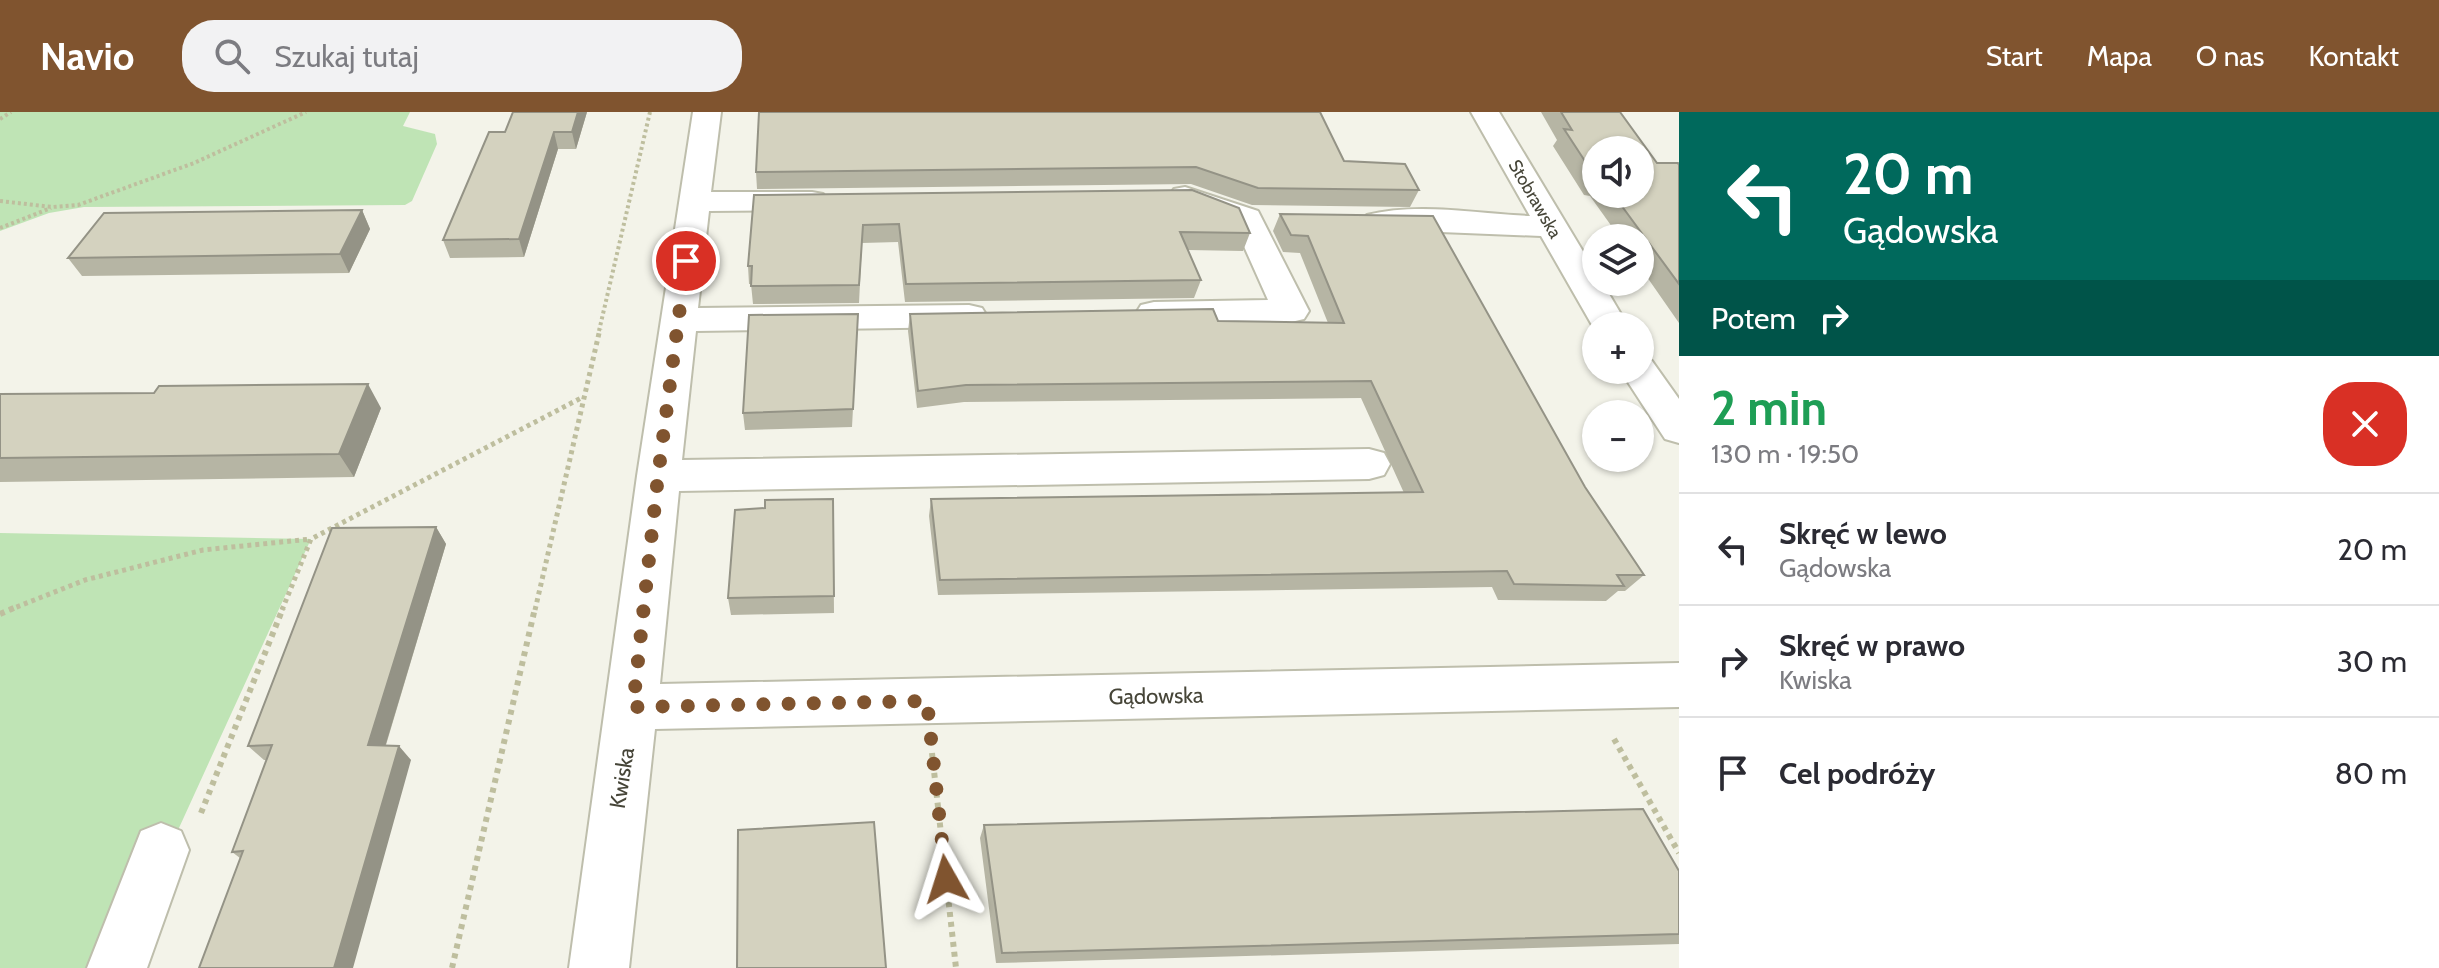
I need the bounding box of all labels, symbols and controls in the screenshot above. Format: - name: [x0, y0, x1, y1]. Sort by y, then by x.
- search box: [182, 20, 742, 92]
- text: Navio: [40, 33, 134, 80]
- icon: search: [210, 34, 254, 78]
- text: Szukaj tutaj: [274, 38, 419, 75]
- text: Start: [1986, 39, 2043, 73]
- text: Mapa: [2087, 39, 2152, 73]
- text: O nas: [2196, 39, 2264, 73]
- text: Kontakt: [2308, 39, 2399, 73]
- map controls: [1582, 136, 1654, 472]
- button: sound: [1582, 136, 1654, 208]
- text: 20 m: [1843, 140, 1973, 208]
- icon: left: [1711, 144, 1815, 248]
- street label: Stobrawska: [1504, 156, 1567, 243]
- text: Gądowska: [1843, 208, 1998, 252]
- button: layers: [1582, 224, 1654, 296]
- pin: [652, 227, 720, 295]
- icon: arrive: [664, 239, 708, 283]
- icon: right: [1812, 296, 1856, 340]
- text: Potem: [1711, 300, 1796, 337]
- button: +: [1582, 312, 1654, 384]
- text: 2 min: [1711, 379, 1827, 437]
- button: close: [2323, 382, 2407, 466]
- button: −: [1582, 400, 1654, 472]
- text: 130 m · 19:50: [1711, 438, 1859, 470]
- text: Skręć w lewo: [1779, 515, 1947, 552]
- icon: left: [1711, 527, 1755, 571]
- text: 20 m: [2337, 531, 2407, 568]
- text: Gądowska: [1779, 552, 1891, 584]
- text: Skręć w prawo: [1779, 627, 1965, 664]
- icon: right: [1711, 639, 1755, 683]
- text: 30 m: [2337, 643, 2407, 680]
- text: Kwiska: [1779, 664, 1852, 696]
- street label: Gądowska: [1108, 682, 1204, 710]
- street label: Kwiska: [604, 745, 640, 810]
- icon: arrive: [1711, 751, 1755, 795]
- text: Cel podróży: [1779, 755, 1935, 792]
- text: 80 m: [2335, 755, 2407, 792]
- position arrow: [904, 837, 988, 921]

